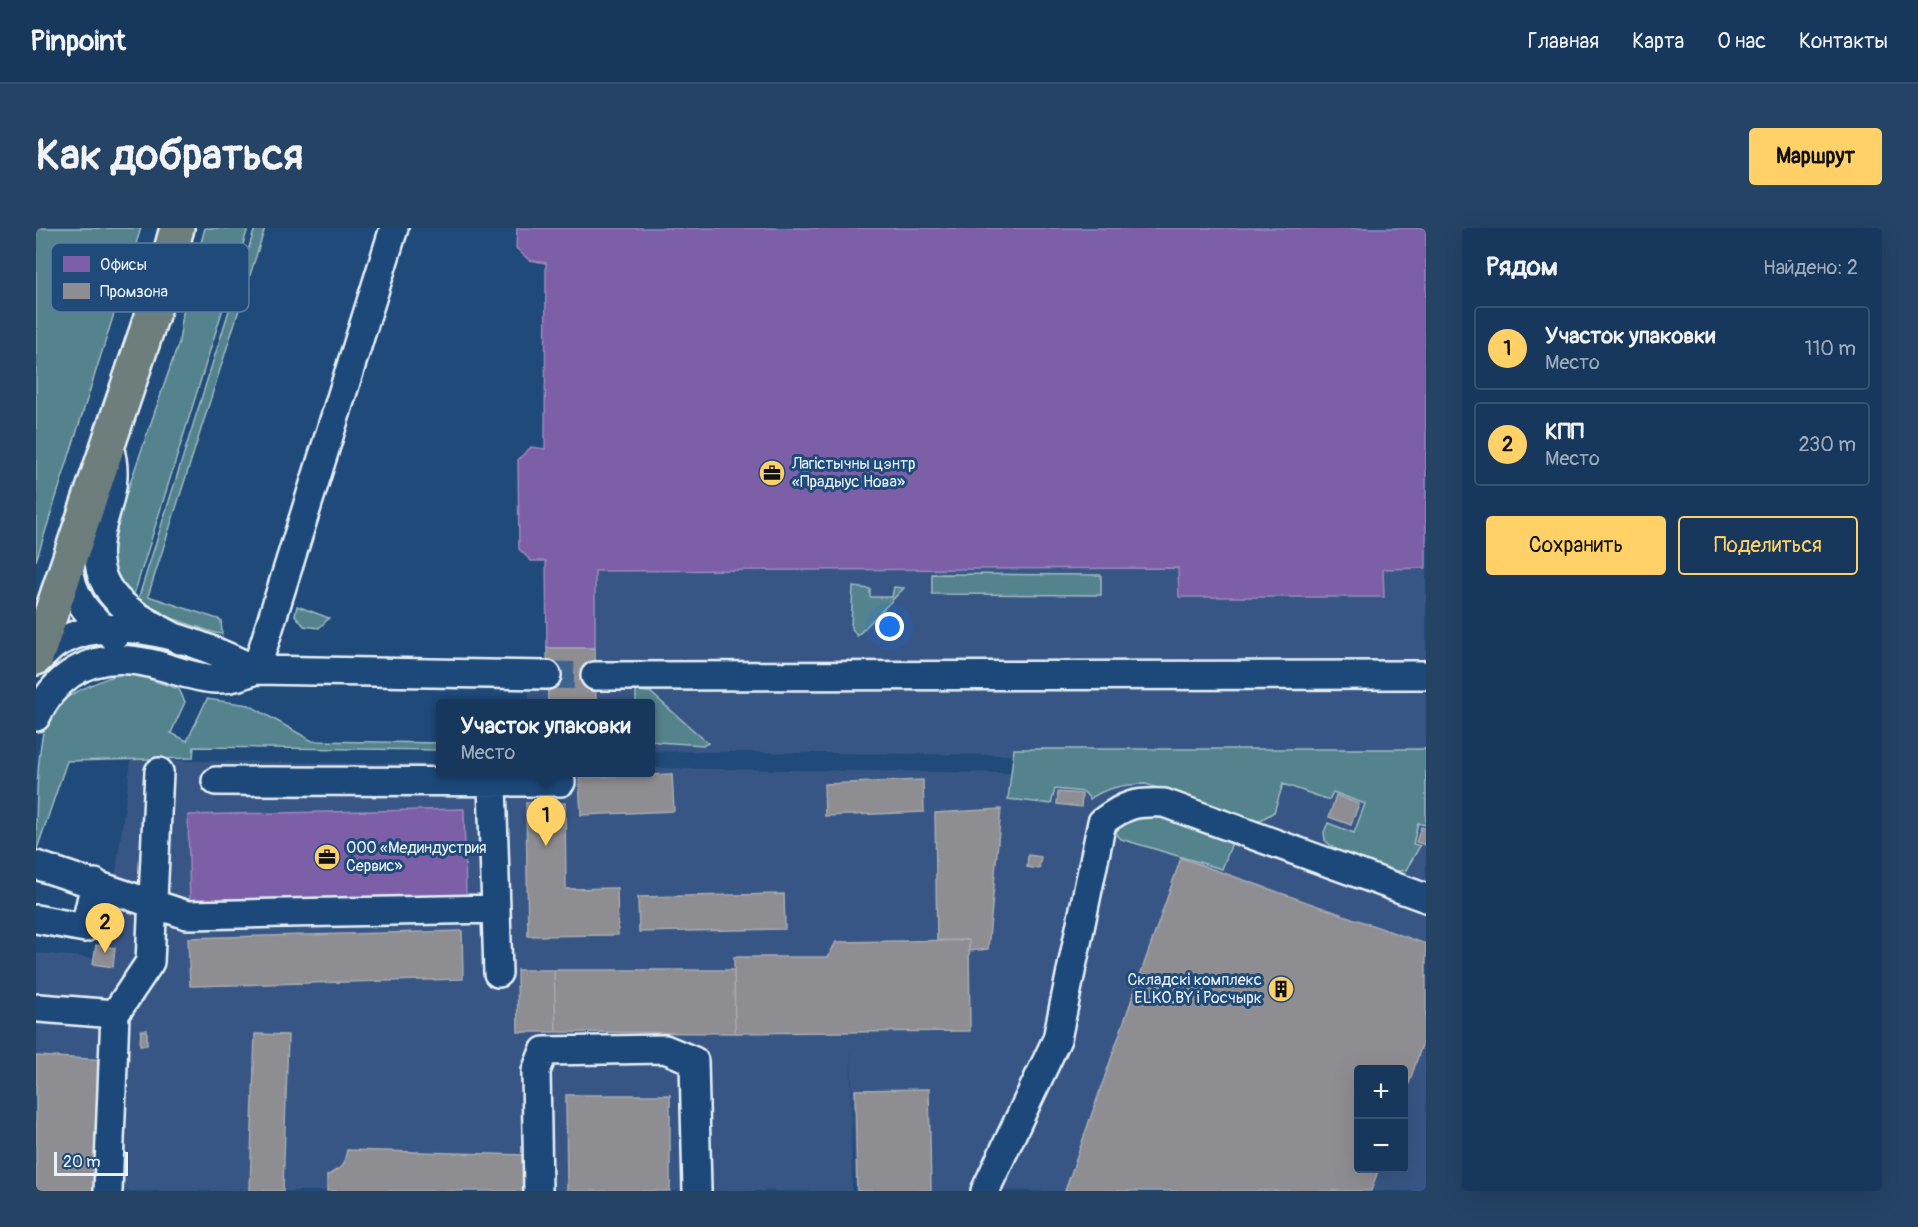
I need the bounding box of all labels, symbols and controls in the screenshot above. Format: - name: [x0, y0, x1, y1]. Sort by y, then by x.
- text: Pinpoint: [30, 24, 126, 59]
- text: Главная: [1528, 28, 1599, 55]
- text: Карта: [1632, 28, 1684, 55]
- text: О нас: [1717, 28, 1766, 55]
- text: Контакты: [1799, 28, 1888, 55]
- button: Маршрут: [1749, 128, 1882, 185]
- text: Как добраться: [36, 130, 303, 182]
- legend: [51, 243, 249, 312]
- text: Рядом: [1486, 251, 1558, 283]
- text: Офисы: [100, 255, 147, 275]
- text: Найдено: 2: [1763, 255, 1858, 280]
- text: Промзона: [100, 282, 168, 302]
- text: Участок упаковки: [1545, 322, 1715, 350]
- text: 1: [1504, 336, 1511, 361]
- text: 110 m: [1805, 336, 1856, 361]
- text: Место: [1545, 350, 1600, 375]
- text: КПП: [1545, 418, 1584, 446]
- text: 2: [1502, 432, 1513, 457]
- text: 230 m: [1799, 432, 1856, 457]
- text: Место: [1545, 446, 1600, 471]
- place label: Лагістычны цэнтр «Прадыус Нова»: [791, 454, 915, 492]
- office icon: Лагістычны цэнтр «Прадыус Нова»: [757, 458, 787, 488]
- button: Сохранить: [1486, 516, 1666, 575]
- button: Поделиться: [1678, 516, 1858, 575]
- your location: [875, 612, 904, 641]
- popup: [436, 699, 655, 777]
- text: Участок упаковки: [460, 712, 631, 740]
- text: Место: [460, 740, 515, 765]
- pin: 1: [526, 796, 566, 846]
- place label: ООО «Мединдустрия Сервис»: [346, 838, 486, 876]
- office icon: ООО «Мединдустрия Сервис»: [312, 842, 342, 872]
- pin: 2: [86, 904, 124, 953]
- place label: Складскі комплекс ELKO.BY і Росчырк: [1127, 970, 1262, 1008]
- building icon: Складскі комплекс ELKO.BY і Росчырк: [1266, 974, 1296, 1004]
- map controls: [1354, 1065, 1408, 1173]
- button: +: [1354, 1065, 1408, 1119]
- button: −: [1354, 1119, 1408, 1173]
- scale bar: [54, 1149, 128, 1176]
- text: 20 m: [63, 1152, 101, 1172]

